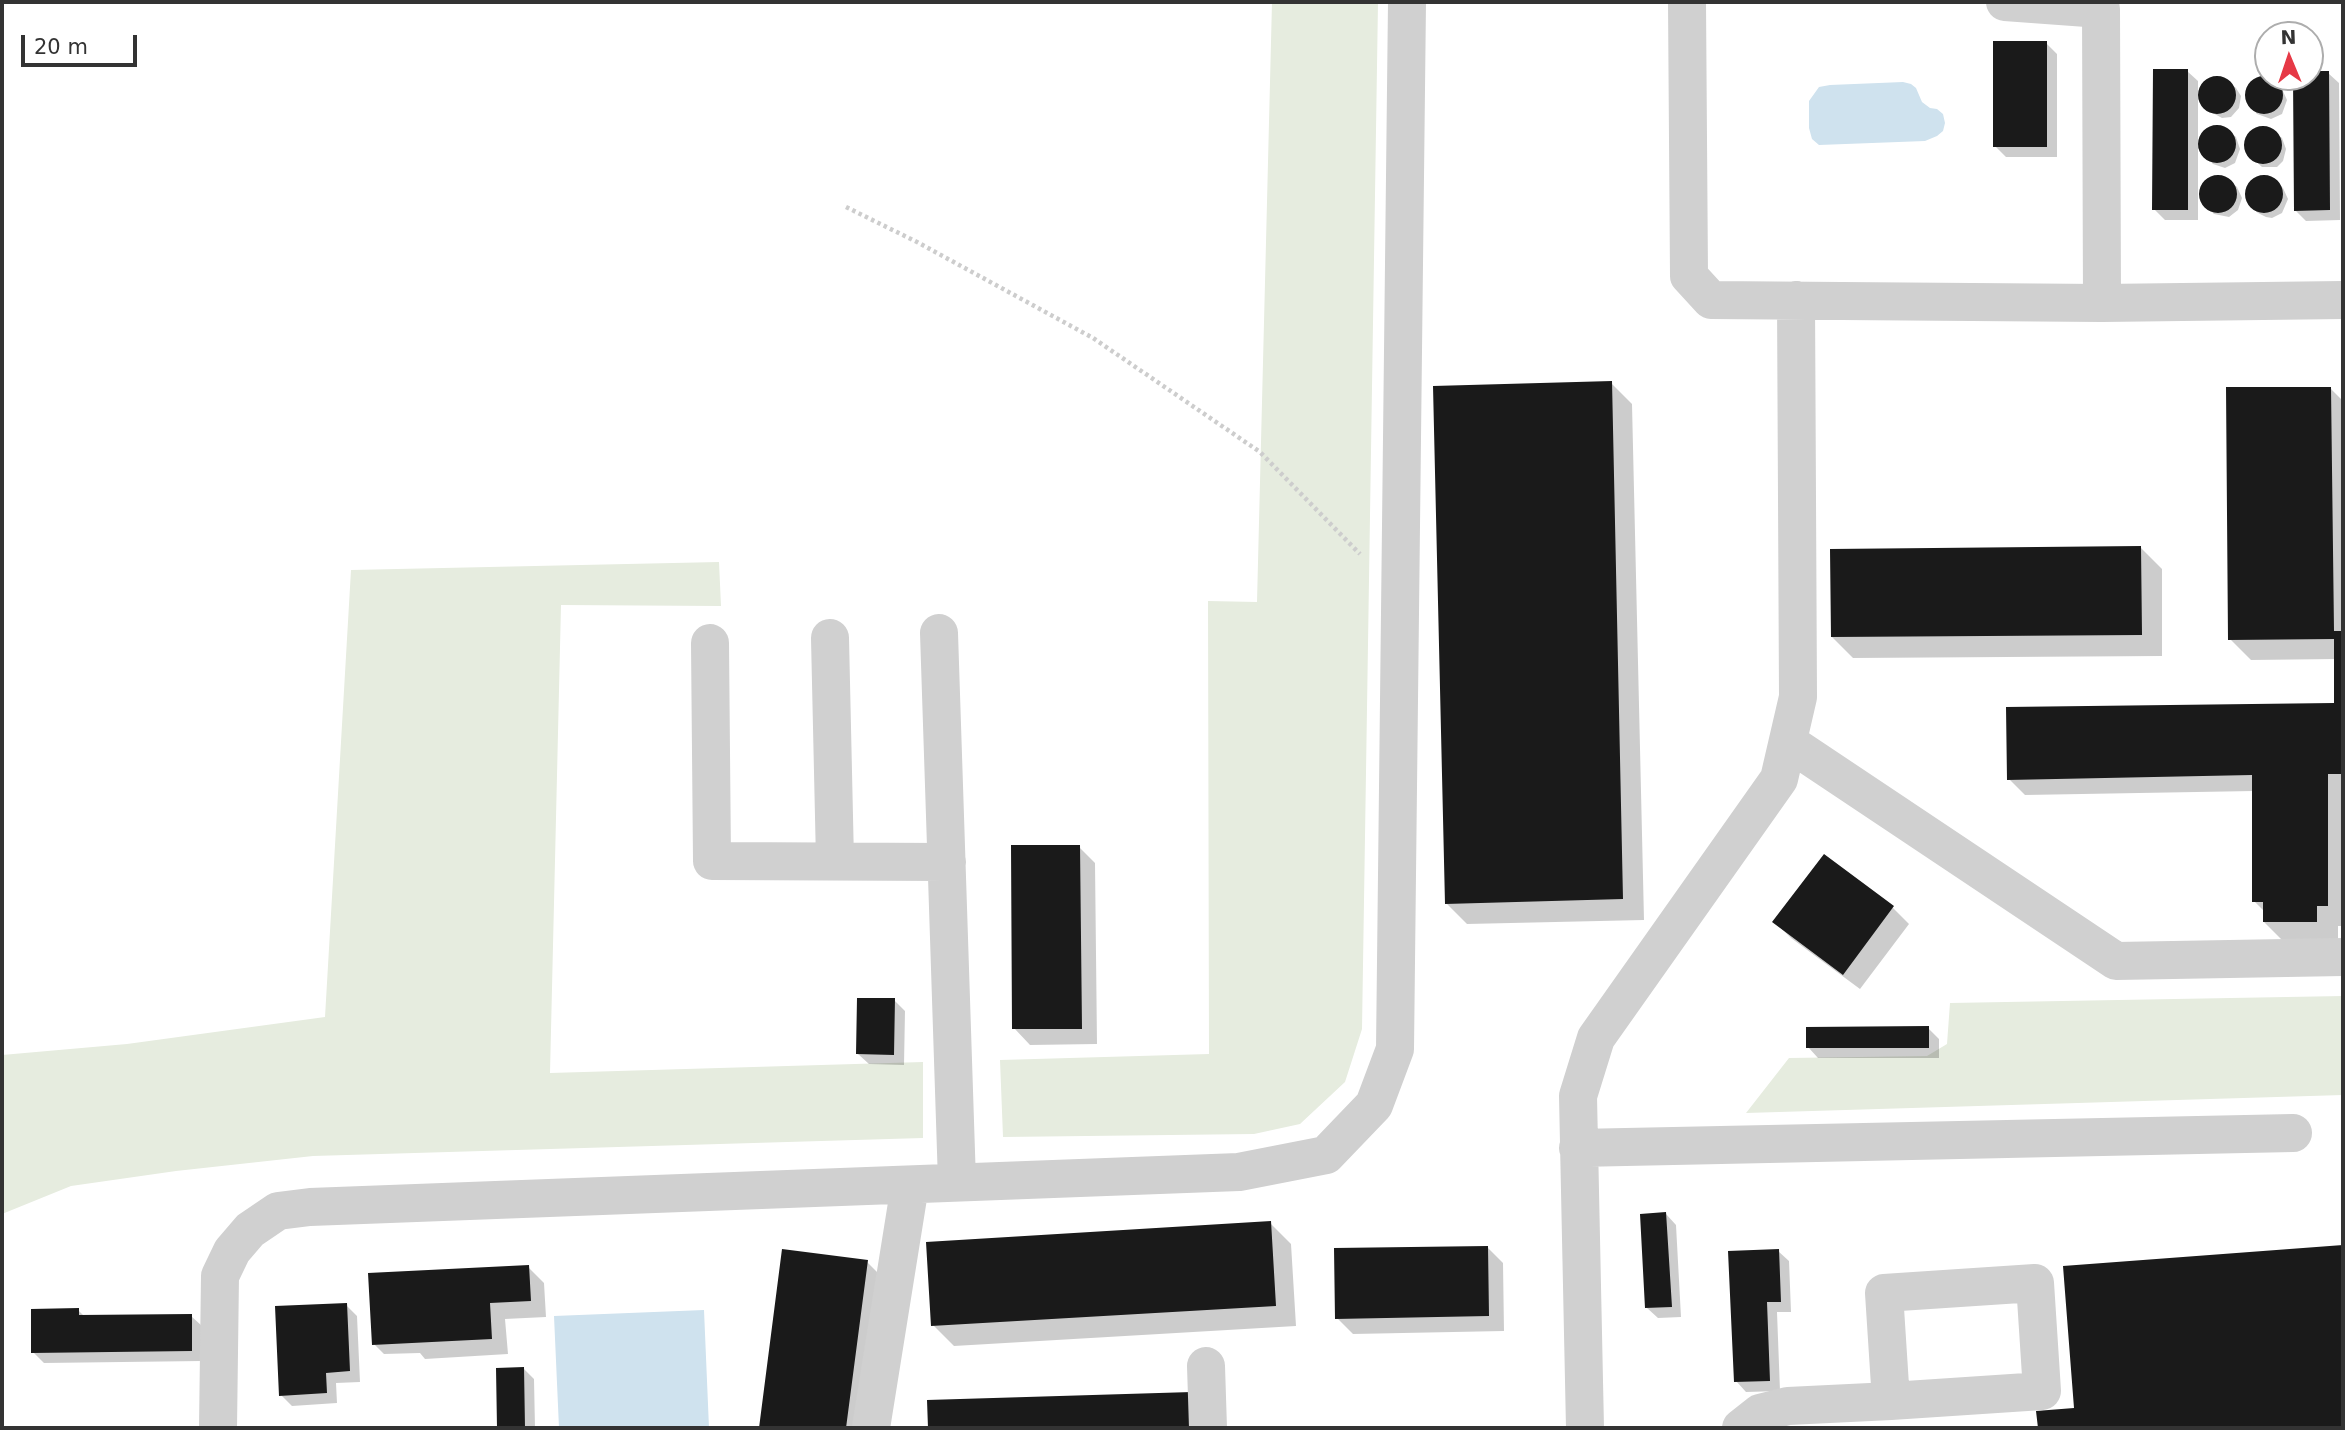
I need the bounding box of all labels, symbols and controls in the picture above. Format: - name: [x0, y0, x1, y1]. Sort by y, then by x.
- scale bar: [24, 21, 140, 65]
- north arrow: [2254, 21, 2324, 91]
- text: N: [2280, 26, 2297, 48]
- text: 20 m: [34, 35, 88, 59]

